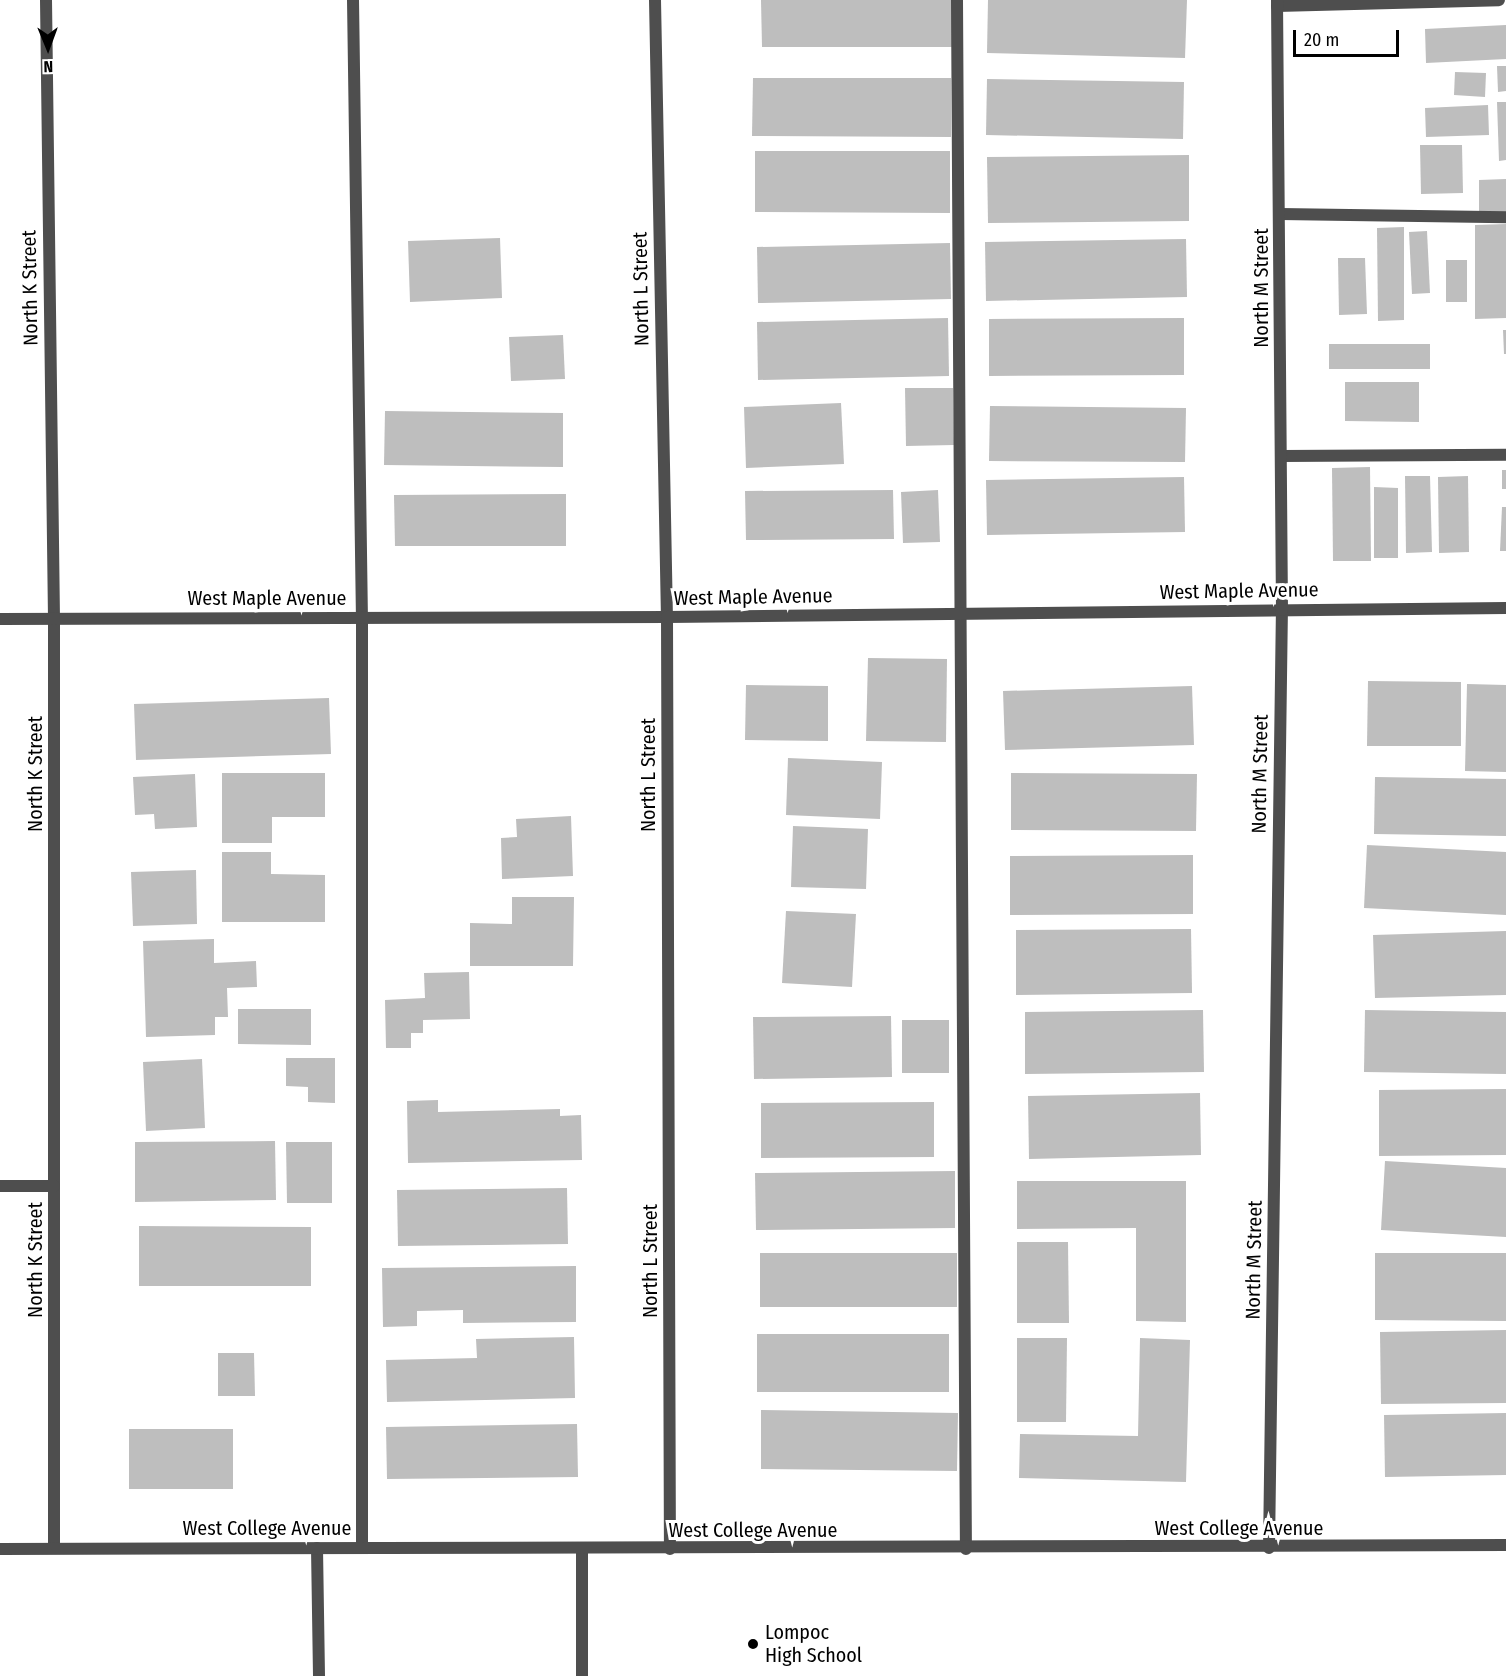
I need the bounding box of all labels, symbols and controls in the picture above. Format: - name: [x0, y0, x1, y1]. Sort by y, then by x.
- north arrow: [18, 18, 78, 78]
- scale bar: [1296, 18, 1402, 56]
- text: 20 m: [1304, 29, 1339, 51]
- text: N: [43, 57, 53, 76]
- street label: North M Street: [1249, 228, 1273, 348]
- street label: North K Street: [17, 230, 43, 346]
- street label: North L Street: [628, 232, 654, 346]
- street label: West Maple Avenue: [1159, 578, 1319, 604]
- street label: West Maple Avenue: [673, 584, 833, 610]
- street label: West Maple Avenue: [188, 586, 346, 610]
- street label: North M Street: [1247, 714, 1273, 834]
- street label: North K Street: [23, 716, 47, 832]
- street label: North L Street: [636, 718, 660, 832]
- street label: North M Street: [1241, 1200, 1267, 1320]
- street label: North K Street: [23, 1202, 47, 1318]
- street label: North L Street: [638, 1204, 662, 1318]
- street label: West College Avenue: [183, 1516, 351, 1540]
- street label: West College Avenue: [1155, 1516, 1323, 1540]
- street label: West College Avenue: [669, 1518, 837, 1542]
- place label: Lompoc High School: [765, 1620, 862, 1667]
- marker: Lompoc High School: [746, 1637, 760, 1651]

